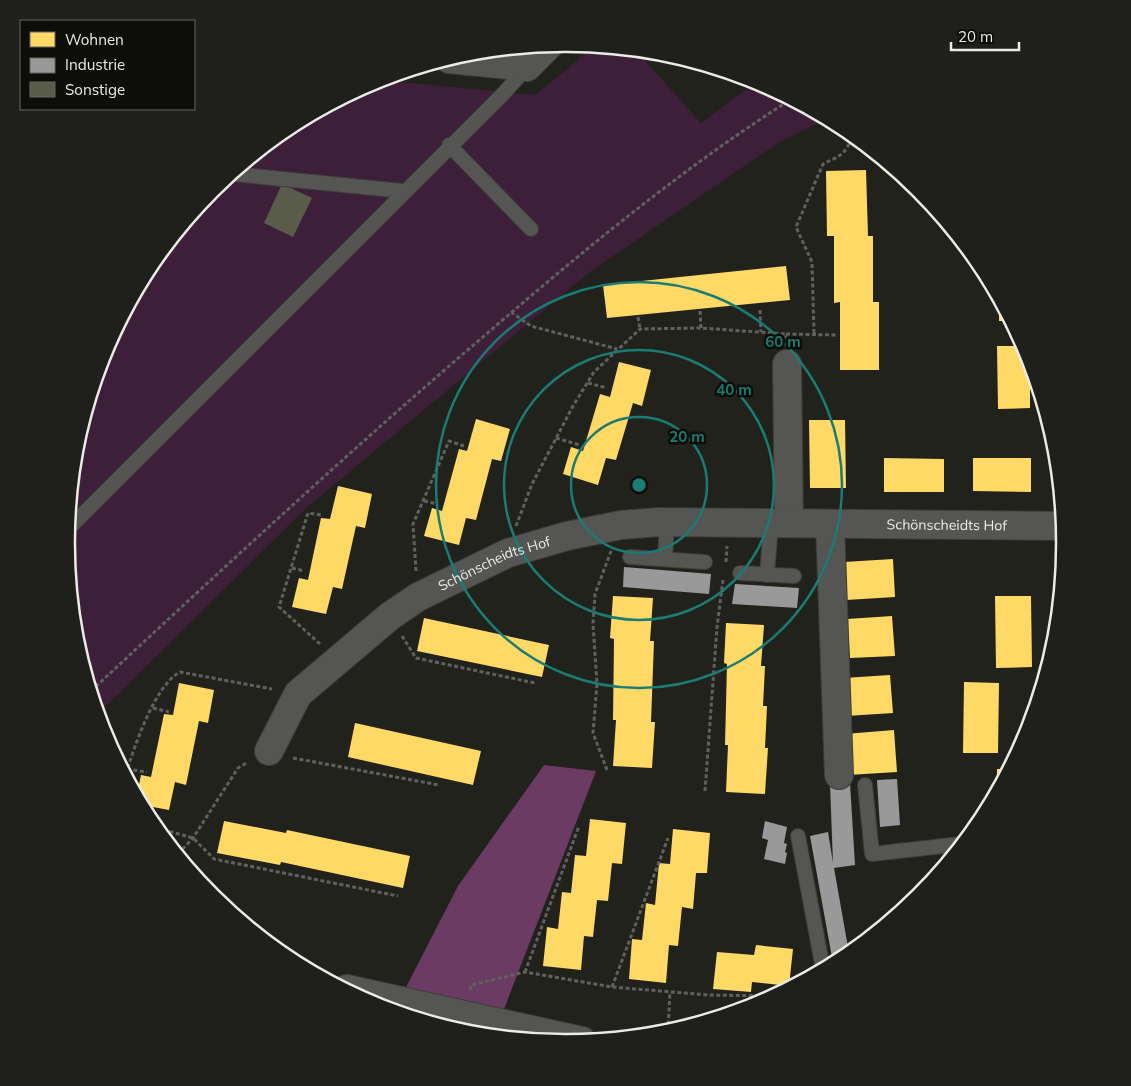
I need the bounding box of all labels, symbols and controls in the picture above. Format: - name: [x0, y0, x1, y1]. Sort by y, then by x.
- legend: [20, 20, 195, 110]
- scale bar: [951, 20, 1018, 52]
- text: 20 m: [958, 27, 993, 46]
- text: Wohnen: [65, 30, 124, 49]
- text: Industrie: [65, 55, 125, 74]
- text: Sonstige: [65, 80, 125, 99]
- text: 60 m: [765, 332, 801, 351]
- text: 40 m: [716, 380, 752, 399]
- text: 20 m: [669, 427, 705, 446]
- centre of rings: [630, 476, 648, 494]
- street label: Schönscheidts Hof: [886, 515, 1007, 534]
- street label: Schönscheidts Hof: [435, 532, 553, 595]

